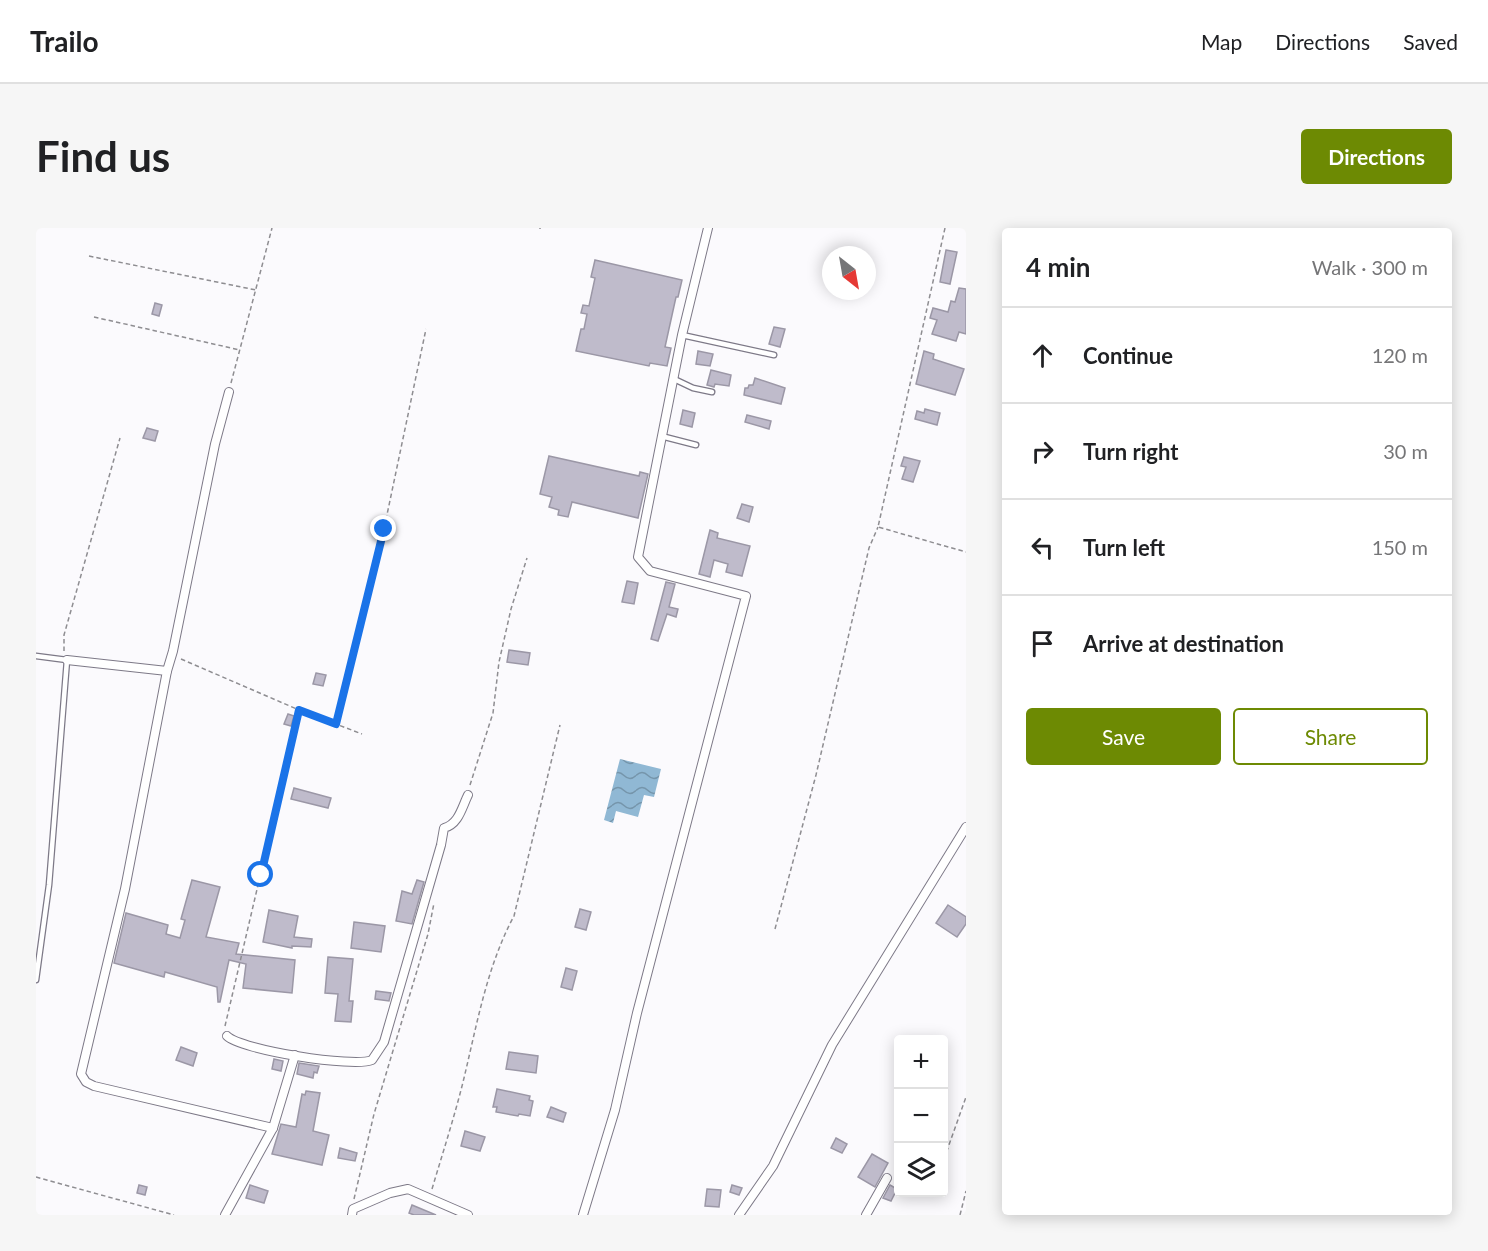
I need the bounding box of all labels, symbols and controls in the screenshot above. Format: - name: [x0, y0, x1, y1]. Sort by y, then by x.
- text: Trailo: [30, 24, 99, 58]
- text: Map: [1201, 29, 1242, 54]
- text: Directions: [1275, 29, 1370, 54]
- text: Saved: [1403, 29, 1458, 54]
- button: Directions: [1301, 129, 1452, 184]
- text: Find us: [36, 131, 170, 181]
- north arrow: [822, 246, 876, 300]
- text: 4 min: [1026, 251, 1090, 283]
- text: Walk · 300 m: [1312, 255, 1428, 279]
- icon: ahead: [1026, 339, 1059, 372]
- text: Continue: [1083, 342, 1173, 369]
- text: 120 m: [1372, 343, 1428, 367]
- icon: right: [1026, 435, 1059, 468]
- text: Turn right: [1083, 438, 1178, 465]
- text: 30 m: [1383, 439, 1428, 463]
- route end: [370, 515, 396, 541]
- icon: left: [1026, 531, 1059, 564]
- text: Turn left: [1083, 534, 1165, 561]
- text: 150 m: [1372, 535, 1428, 559]
- icon: arrive: [1026, 627, 1059, 660]
- text: Arrive at destination: [1083, 630, 1284, 657]
- button: Save: [1026, 708, 1221, 765]
- button: Share: [1233, 708, 1428, 765]
- route start: [247, 861, 273, 887]
- map controls: [894, 1035, 948, 1197]
- button: +: [894, 1035, 948, 1089]
- button: −: [894, 1089, 948, 1143]
- button: layers: [894, 1143, 948, 1197]

